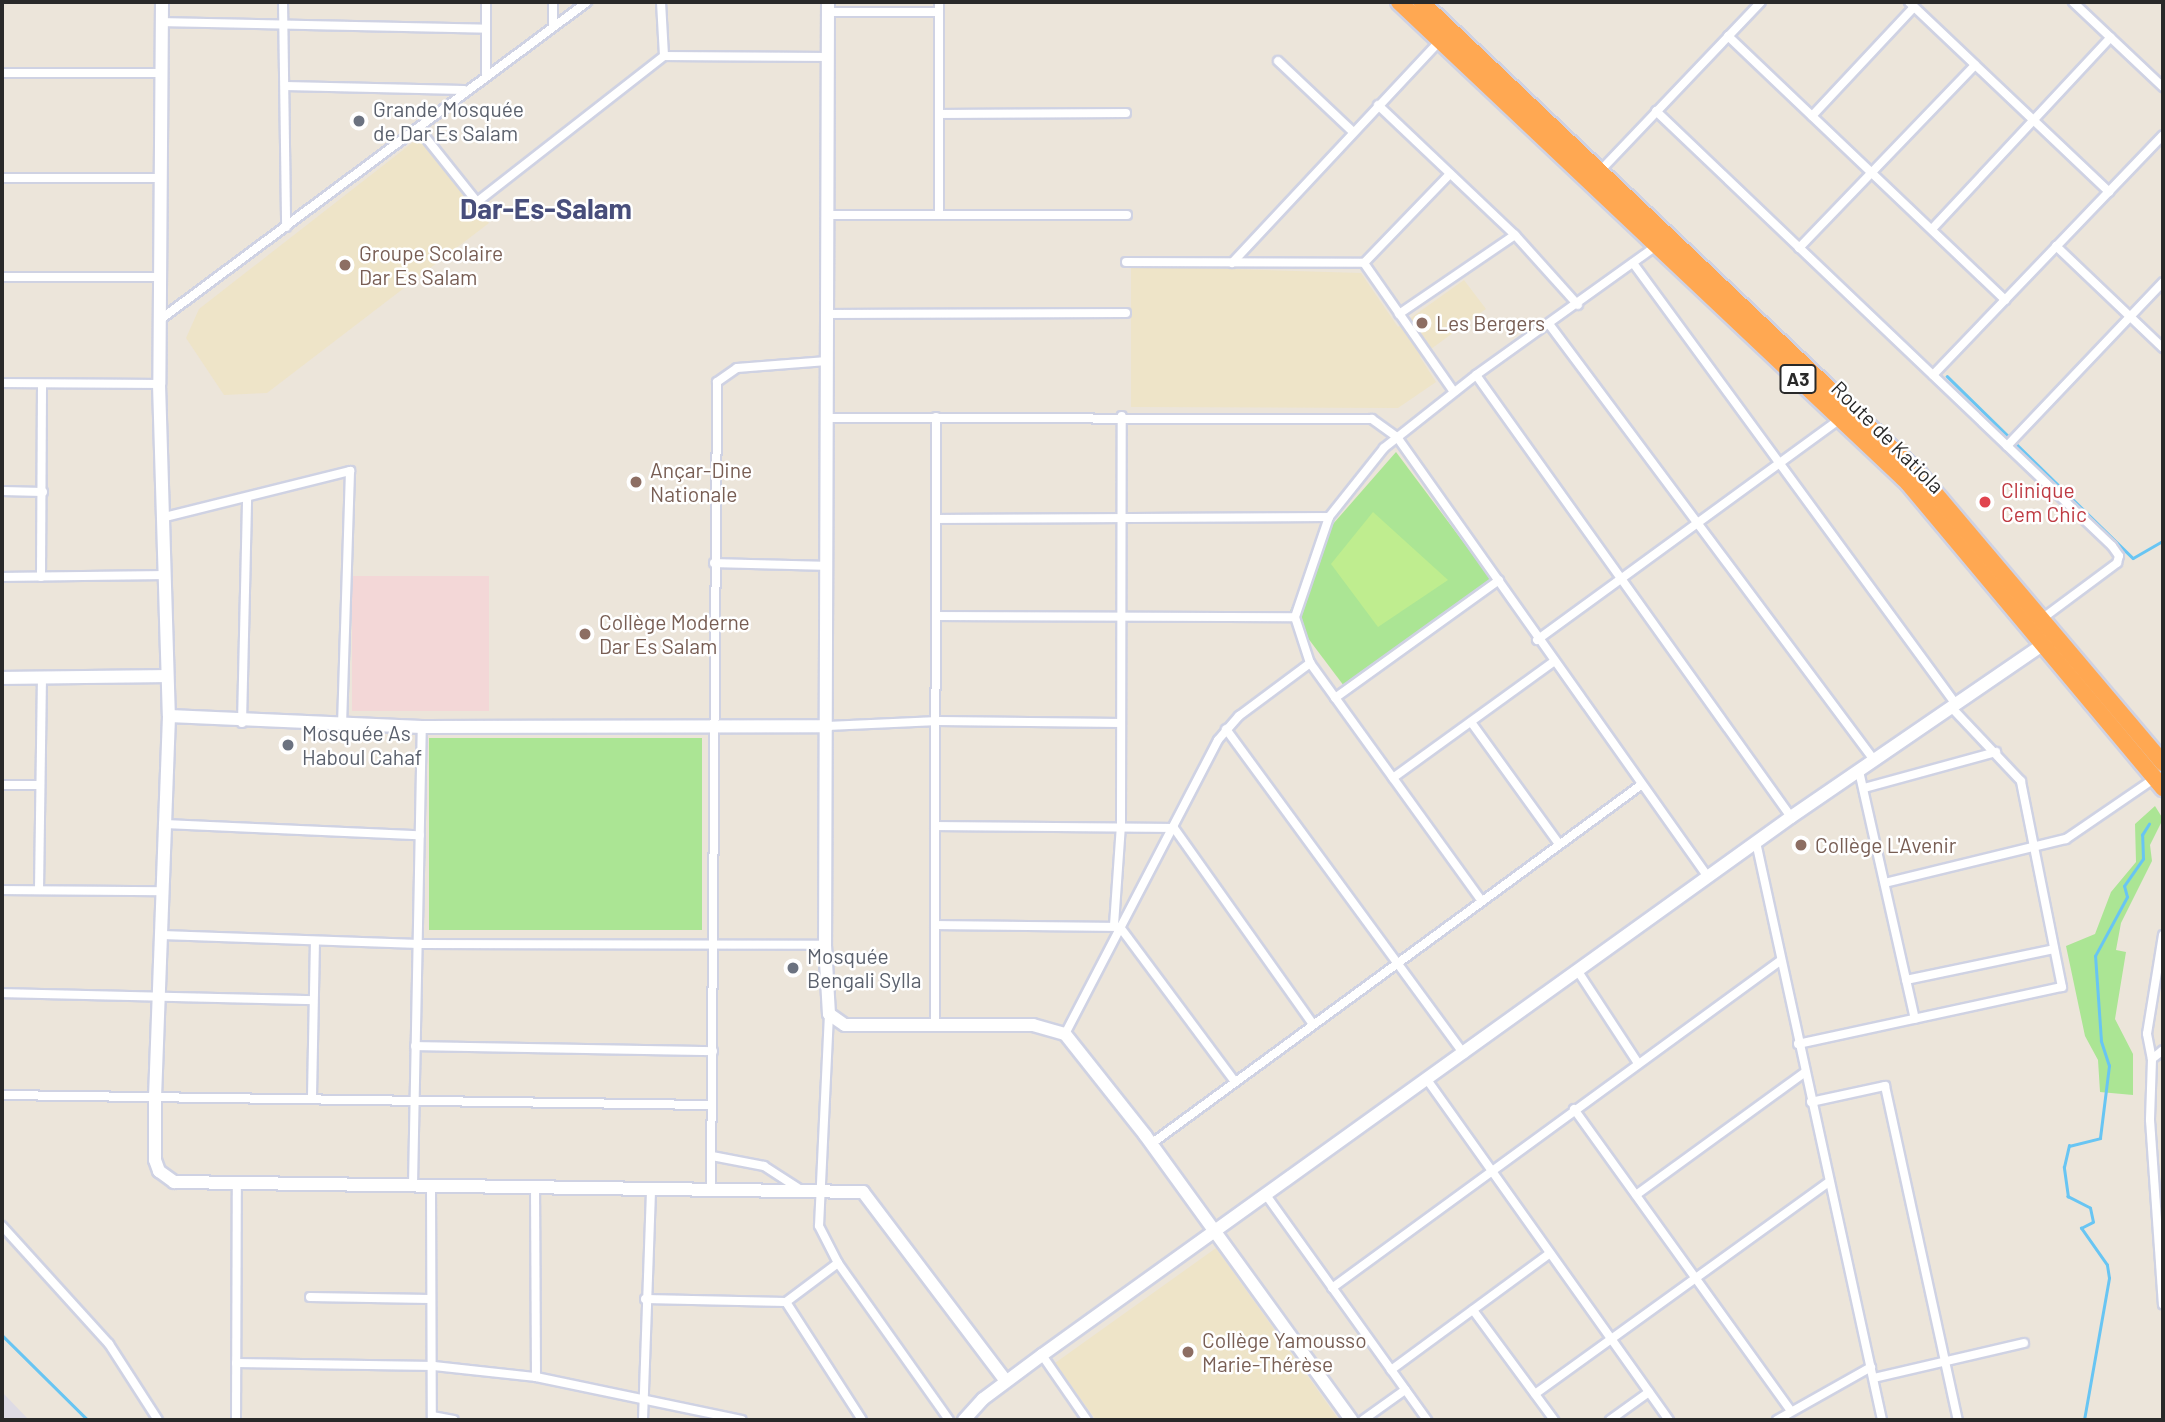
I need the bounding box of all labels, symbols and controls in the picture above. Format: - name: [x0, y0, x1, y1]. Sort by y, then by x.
- place label: Grande Mosquée de Dar Es Salam: [373, 96, 524, 146]
- marker: Grande Mosquée de Dar Es Salam: [351, 113, 367, 129]
- district label: Dar-Es-Salam: [460, 191, 632, 225]
- place label: Groupe Scolaire Dar Es Salam: [359, 240, 503, 290]
- marker: Groupe Scolaire Dar Es Salam: [337, 257, 353, 273]
- place label: Les Bergers: [1436, 310, 1545, 336]
- marker: Les Bergers: [1414, 315, 1430, 331]
- road number: A3: [1779, 364, 1817, 394]
- street label: Route de Katiola: [1827, 376, 1949, 498]
- place label: Ançar-Dine Nationale: [650, 457, 752, 507]
- marker: Ançar-Dine Nationale: [628, 474, 644, 490]
- place label: Clinique Cem Chic: [2001, 477, 2087, 527]
- marker: Clinique Cem Chic: [1975, 492, 1995, 512]
- place label: Collège Moderne Dar Es Salam: [599, 609, 750, 659]
- marker: Collège Moderne Dar Es Salam: [577, 626, 593, 642]
- place label: Mosquée As Haboul Cahaf: [302, 720, 422, 770]
- marker: Mosquée As Haboul Cahaf: [280, 737, 296, 753]
- place label: Collège L'Avenir: [1815, 832, 1957, 858]
- marker: Collège L'Avenir: [1793, 837, 1809, 853]
- place label: Mosquée Bengali Sylla: [807, 943, 921, 993]
- marker: Mosquée Bengali Sylla: [785, 960, 801, 976]
- place label: Collège Yamousso Marie-Thérèse: [1202, 1327, 1367, 1377]
- marker: Collège Yamousso Marie-Thérèse: [1180, 1344, 1196, 1360]

